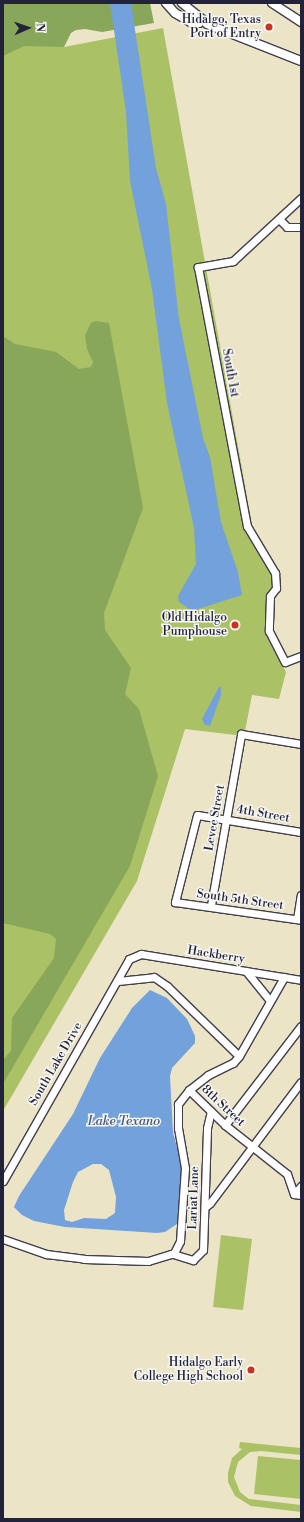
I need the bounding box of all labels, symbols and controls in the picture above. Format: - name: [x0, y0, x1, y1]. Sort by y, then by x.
- north arrow: [8, 8, 48, 48]
- place label: Hidalgo, Texas Port of Entry: [182, 13, 261, 41]
- marker: Hidalgo, Texas Port of Entry: [264, 22, 274, 32]
- text: N: [33, 23, 47, 32]
- street label: South 1st: [219, 347, 241, 399]
- place label: Old Hidalgo Pumphouse: [162, 611, 227, 639]
- marker: Old Hidalgo Pumphouse: [230, 620, 240, 630]
- street label: Levee Street: [202, 784, 228, 852]
- street label: 4th Street: [235, 802, 291, 826]
- street label: South 5th Street: [196, 887, 284, 913]
- street label: Hackberry: [186, 943, 246, 967]
- street label: South Lake Drive: [26, 1020, 86, 1108]
- street label: 8th Street: [198, 1082, 248, 1130]
- water label: Lake Texano: [88, 1113, 160, 1129]
- street label: Lariat Lane: [186, 1166, 202, 1230]
- place label: Hidalgo Early College High School: [134, 1356, 243, 1384]
- marker: Hidalgo Early College High School: [246, 1365, 256, 1375]

